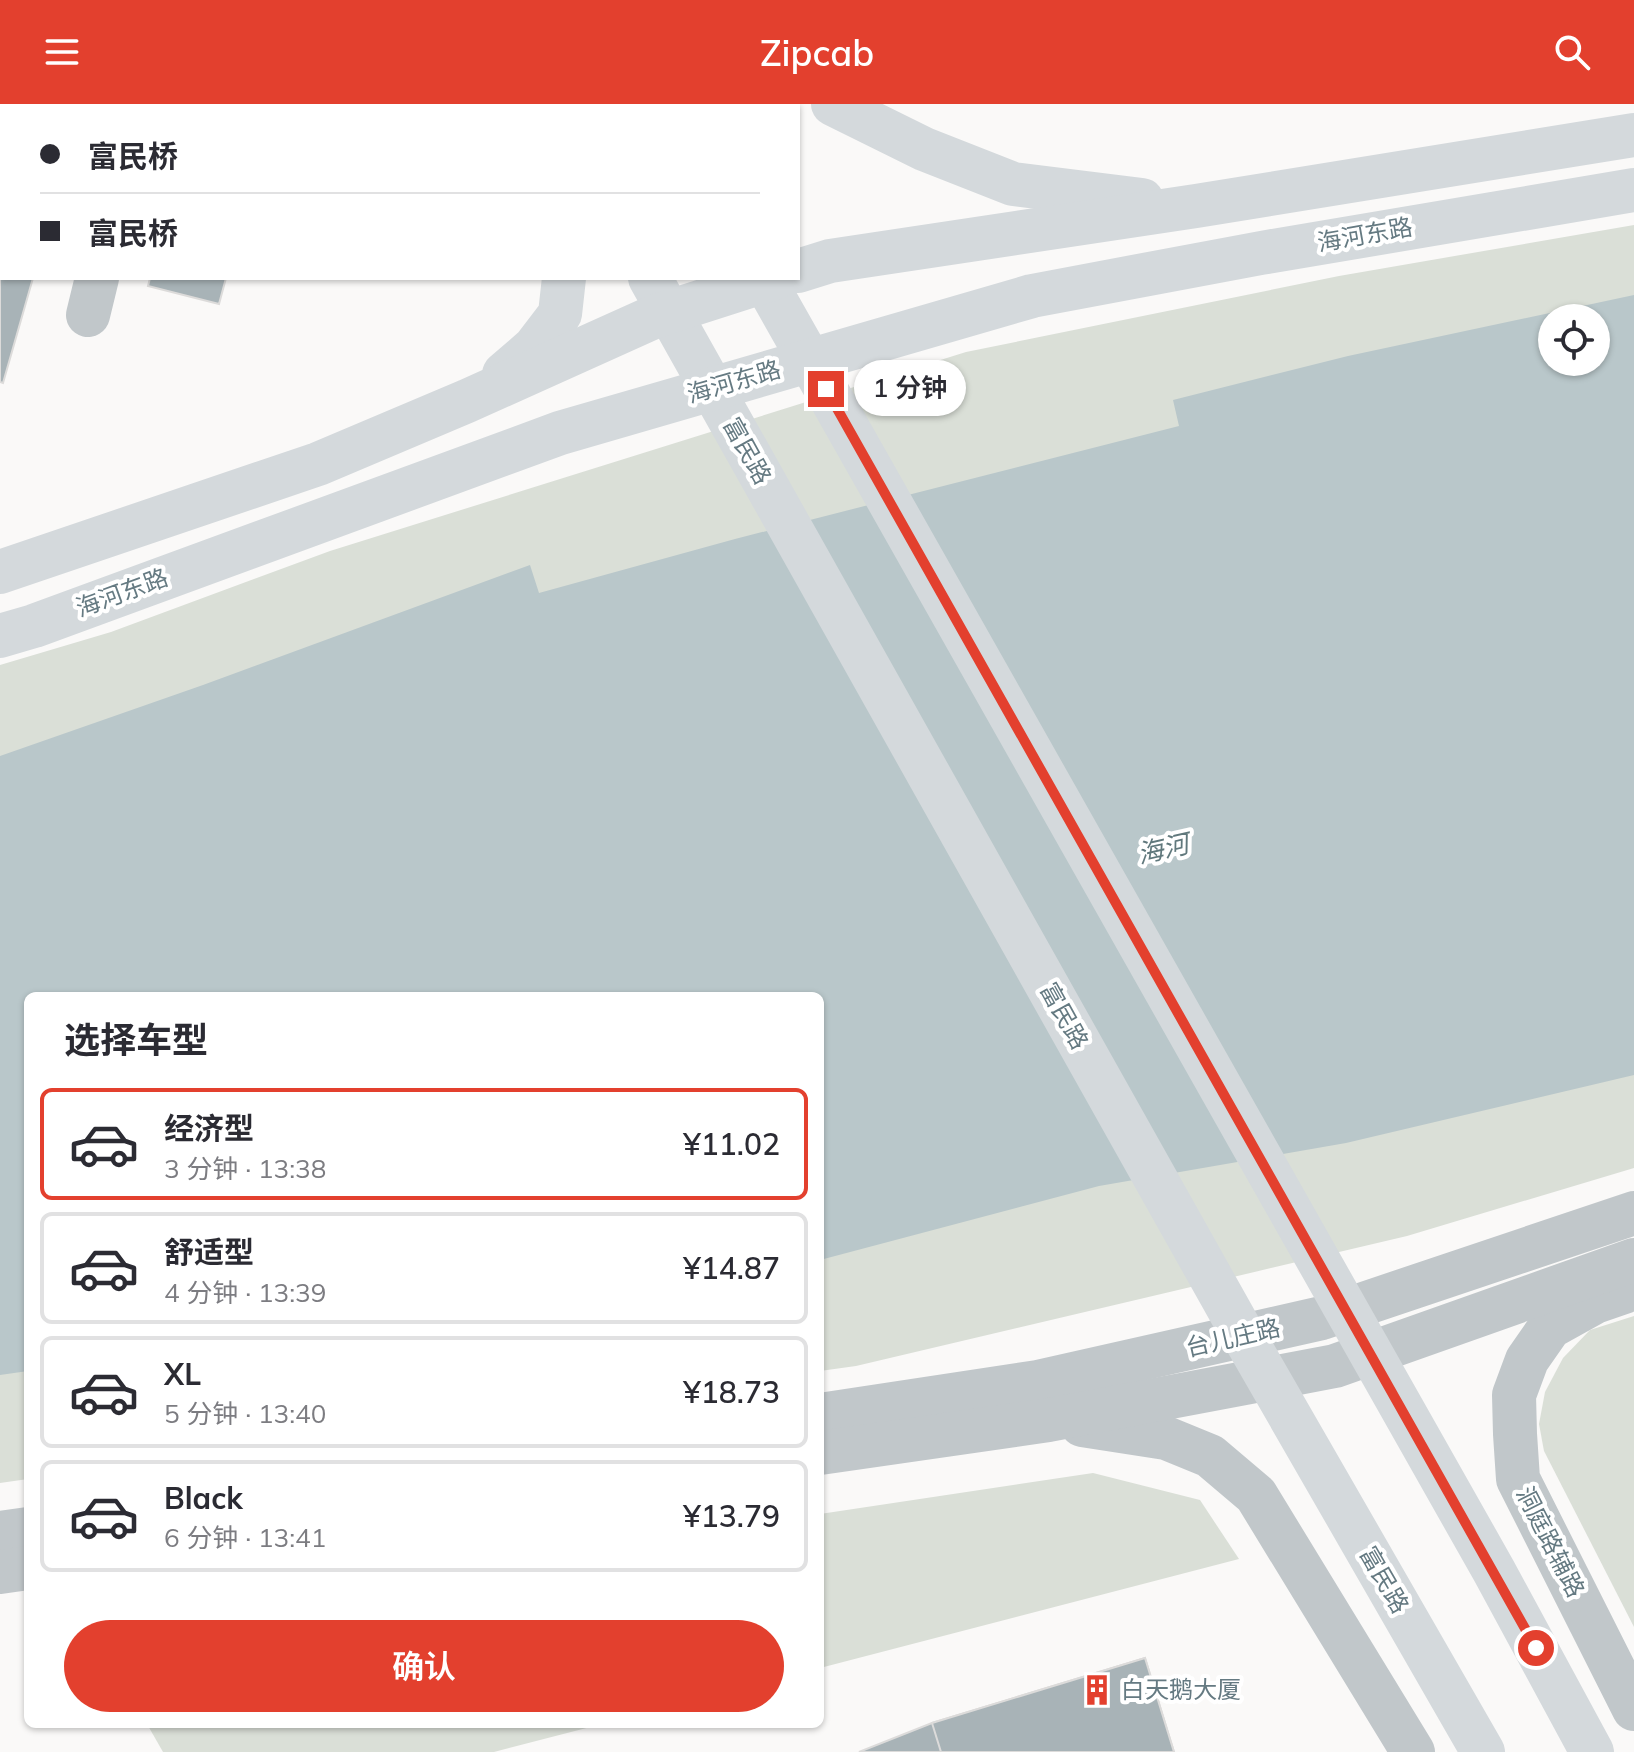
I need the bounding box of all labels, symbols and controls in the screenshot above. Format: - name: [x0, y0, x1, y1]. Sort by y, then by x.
- icon: menu: [40, 30, 84, 74]
- text: Zipcab: [760, 30, 874, 75]
- icon: search: [1550, 30, 1594, 74]
- text: 富民桥: [88, 137, 178, 175]
- street label: 海河东路: [1315, 211, 1415, 257]
- text: 富民桥: [88, 214, 178, 252]
- map controls: [1538, 304, 1610, 376]
- button: locate: [1538, 304, 1610, 376]
- street label: 海河东路: [683, 353, 784, 409]
- callout: 1 分钟: [854, 361, 966, 417]
- route end: [808, 371, 844, 407]
- text: 1 分钟: [873, 371, 947, 404]
- street label: 富民路: [717, 412, 778, 489]
- street label: 海河东路: [71, 562, 172, 623]
- water label: 海河: [1134, 825, 1197, 870]
- street label: 富民路: [1034, 977, 1095, 1054]
- text: 选择车型: [64, 1017, 208, 1062]
- icon: car: [68, 1108, 140, 1180]
- text: 经济型: [164, 1109, 254, 1147]
- text: ¥11.02: [683, 1125, 780, 1163]
- text: 3 分钟 · 13:38: [164, 1152, 326, 1185]
- icon: car: [68, 1232, 140, 1304]
- text: 舒适型: [164, 1233, 254, 1271]
- text: ¥14.87: [683, 1249, 780, 1287]
- text: 4 分钟 · 13:39: [164, 1276, 326, 1309]
- street label: 台儿庄路: [1183, 1312, 1283, 1362]
- text: XL: [164, 1355, 201, 1393]
- icon: car: [68, 1356, 140, 1428]
- text: ¥18.73: [683, 1373, 780, 1411]
- text: 5 分钟 · 13:40: [164, 1397, 326, 1430]
- text: Black: [164, 1479, 243, 1517]
- icon: car: [68, 1480, 140, 1552]
- street label: 洞庭路辅路: [1510, 1481, 1591, 1602]
- text: ¥13.79: [683, 1497, 780, 1535]
- text: 6 分钟 · 13:41: [164, 1521, 326, 1554]
- street label: 富民路: [1354, 1541, 1416, 1618]
- button: 确认: [64, 1620, 784, 1712]
- route start: [1518, 1630, 1554, 1666]
- building icon: 白天鹅大厦: [1080, 1673, 1114, 1707]
- place label: 白天鹅大厦: [1121, 1674, 1241, 1704]

